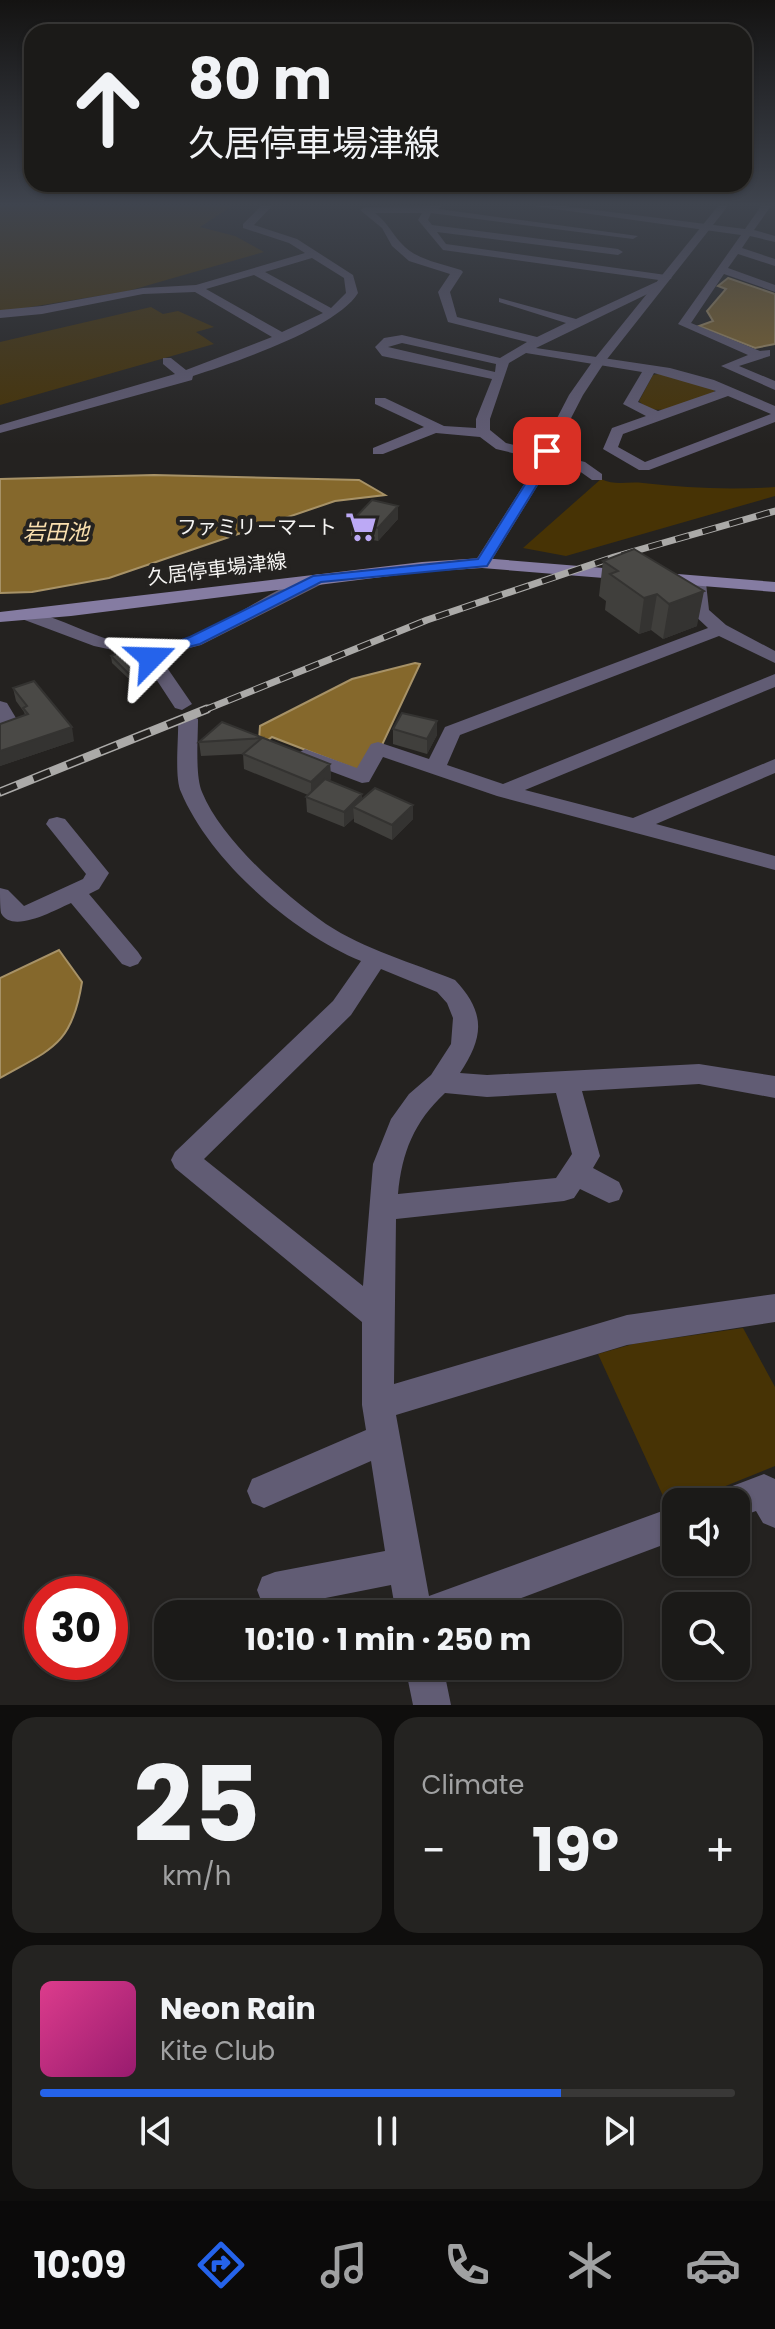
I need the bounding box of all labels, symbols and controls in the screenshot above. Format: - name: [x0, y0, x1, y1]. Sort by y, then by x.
- text: 80 m: [188, 40, 332, 119]
- icon: ahead: [56, 56, 160, 160]
- text: 久居停車場津線: [188, 118, 440, 169]
- pin: [513, 417, 581, 485]
- icon: arrive: [525, 429, 569, 473]
- supermarket icon: ファミリーマート: [344, 510, 378, 544]
- place label: ファミリーマート: [177, 513, 337, 541]
- water label: 岩田池: [23, 517, 91, 548]
- street label: 久居停車場津線: [146, 547, 288, 591]
- position arrow: [109, 616, 193, 700]
- map controls: [662, 1488, 750, 1680]
- button: sound: [662, 1488, 750, 1576]
- speed limit sign: 30: [24, 1576, 128, 1680]
- button: search: [662, 1592, 750, 1680]
- text: 10:10 · 1 min · 250 m: [245, 1618, 531, 1661]
- text: 25: [133, 1732, 260, 1877]
- text: Climate: [422, 1767, 524, 1803]
- text: 19°: [532, 1808, 619, 1892]
- text: −: [422, 1820, 446, 1881]
- text: +: [705, 1820, 735, 1881]
- text: km/h: [162, 1858, 231, 1894]
- text: Neon Rain: [160, 1987, 316, 2030]
- text: Kite Club: [160, 2033, 275, 2069]
- icon: previous: [134, 2109, 178, 2153]
- icon: pause: [365, 2109, 409, 2153]
- icon: next: [597, 2109, 641, 2153]
- icon: directions: [193, 2237, 249, 2293]
- icon: music: [316, 2237, 372, 2293]
- icon: phone: [439, 2237, 495, 2293]
- icon: climate: [562, 2237, 618, 2293]
- icon: car: [685, 2237, 741, 2293]
- text: 10:09: [34, 2240, 126, 2291]

